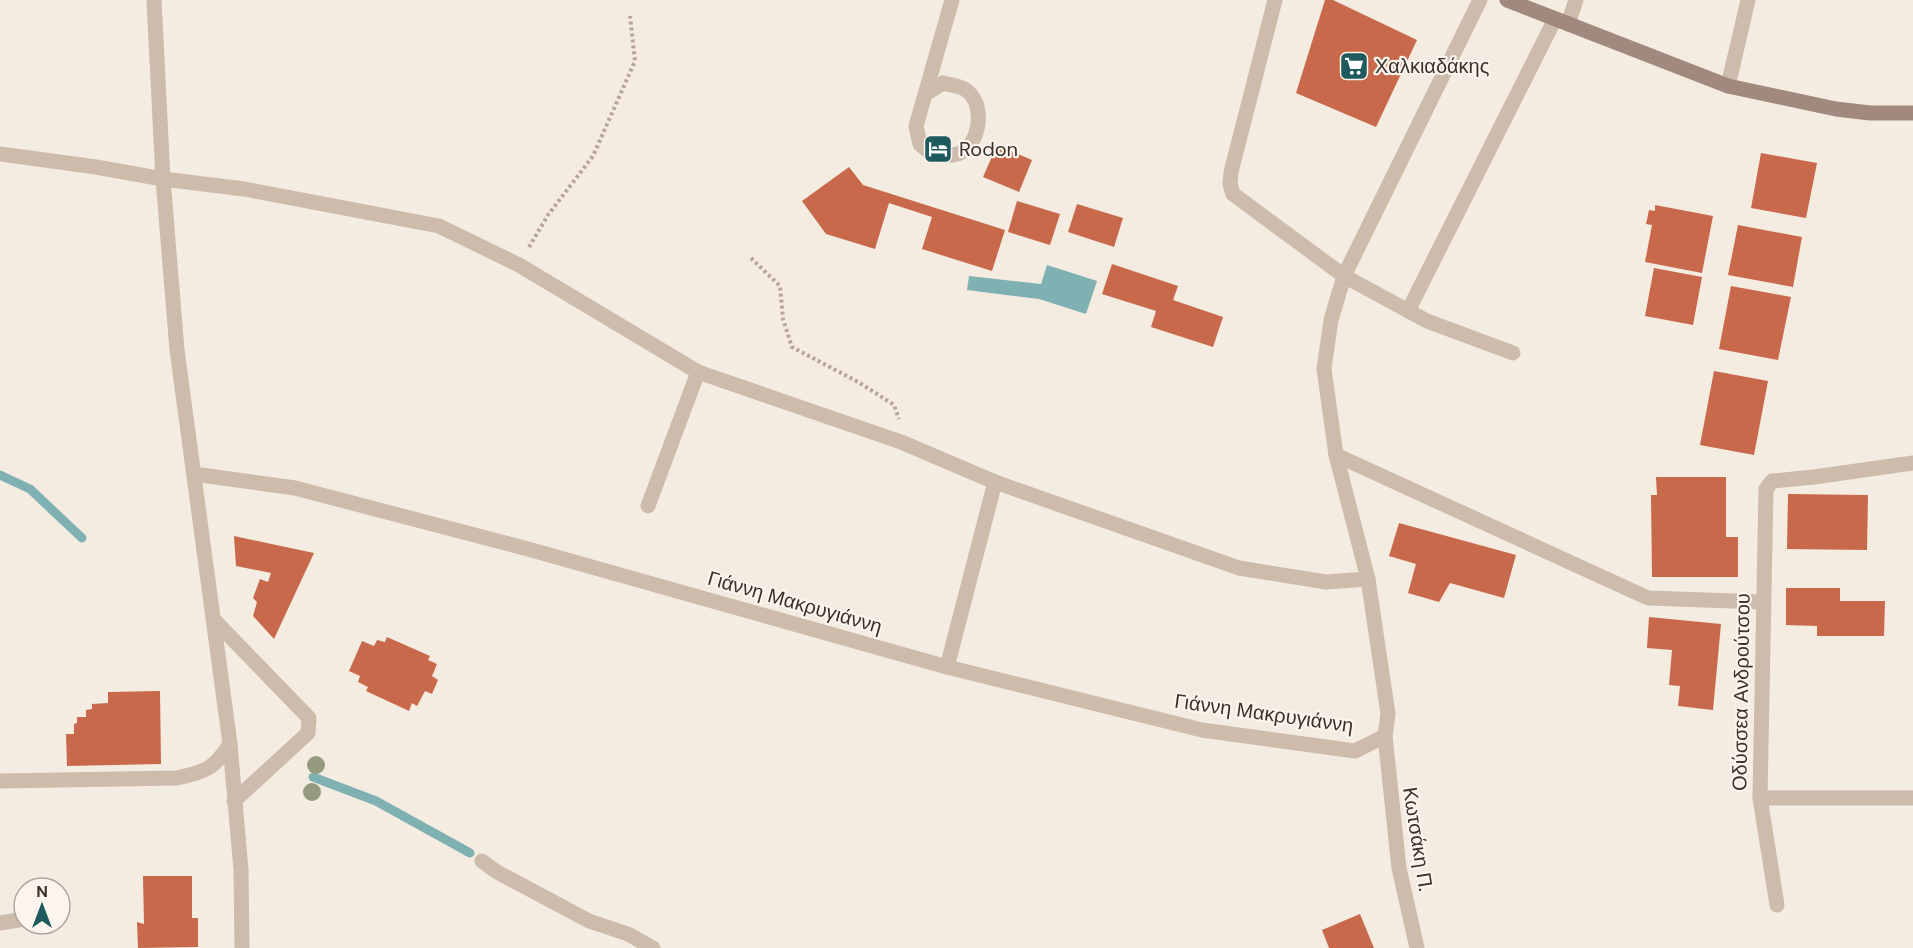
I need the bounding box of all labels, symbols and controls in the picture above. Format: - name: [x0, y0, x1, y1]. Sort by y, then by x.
- supermarket icon: Χαλκιαδάκης: [1338, 50, 1370, 82]
- place label: Χαλκιαδάκης: [1375, 53, 1490, 79]
- hotel icon: Rodon: [922, 133, 954, 165]
- place label: Rodon: [959, 136, 1018, 162]
- street label: Γιάννη Μακρυγιάννη: [705, 565, 885, 639]
- street label: Οδύσσεα Ανδρούτσου: [1726, 593, 1756, 791]
- street label: Γιάννη Μακρυγιάννη: [1173, 688, 1355, 738]
- street label: Κωτσάκη Π.: [1397, 785, 1439, 893]
- north arrow: [12, 876, 72, 936]
- text: N: [36, 881, 48, 902]

